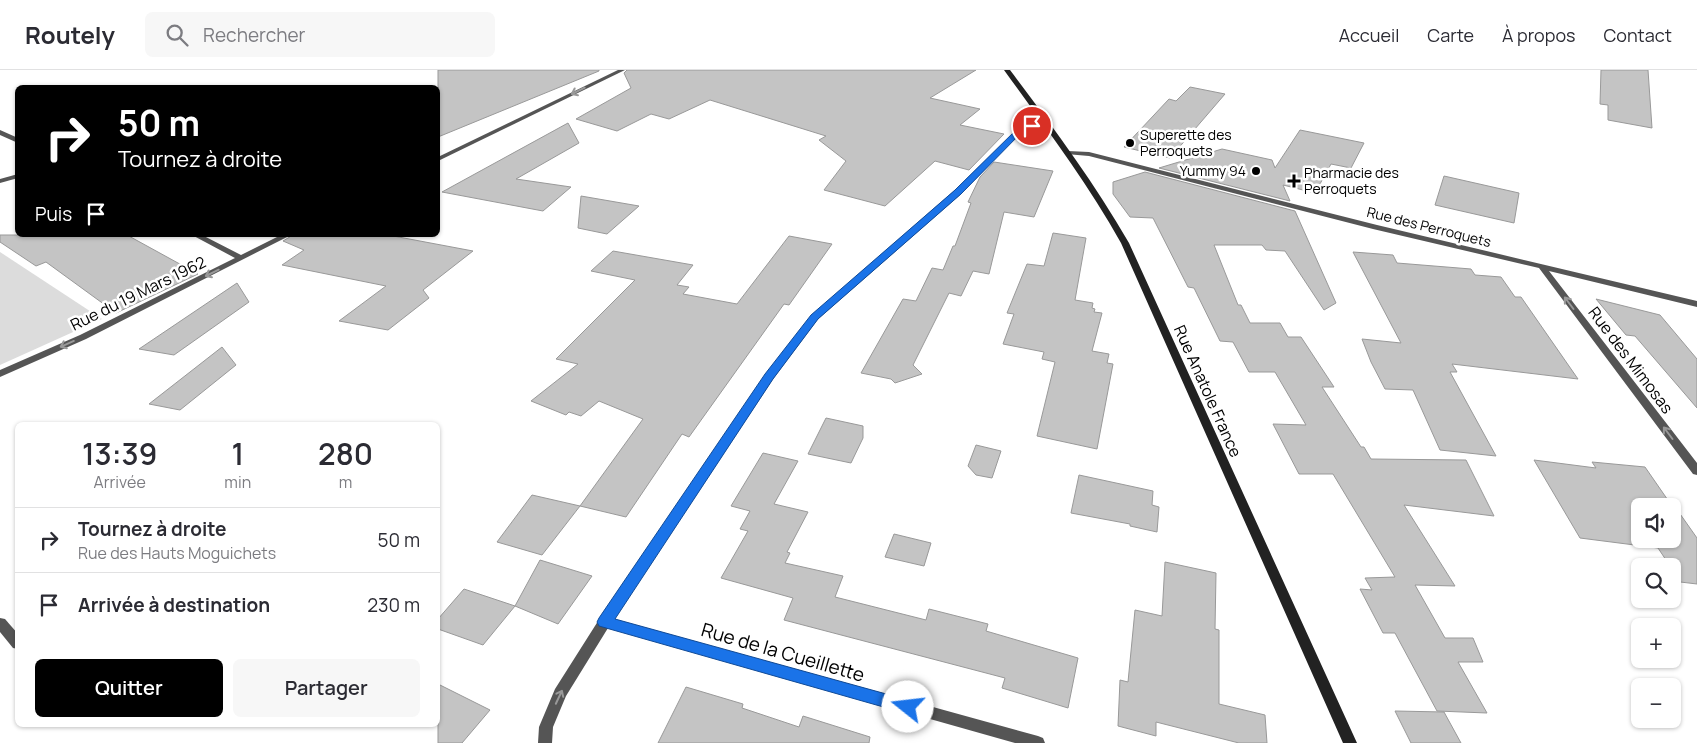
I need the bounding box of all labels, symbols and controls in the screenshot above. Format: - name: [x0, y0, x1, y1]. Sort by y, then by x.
- search box: [145, 12, 495, 57]
- text: Routely: [25, 18, 115, 51]
- icon: search: [163, 21, 191, 49]
- text: Rechercher: [203, 22, 305, 48]
- text: Accueil: [1339, 23, 1399, 47]
- text: Carte: [1427, 23, 1474, 47]
- text: À propos: [1502, 23, 1575, 47]
- text: Contact: [1603, 23, 1672, 47]
- one-way arrow: [571, 87, 586, 96]
- text: 50 m: [118, 99, 200, 147]
- icon: right: [35, 105, 100, 170]
- pin: [1011, 105, 1053, 147]
- icon: arrive: [1018, 112, 1046, 140]
- place label: Superette des Perroquets: [1140, 125, 1232, 160]
- marker: Superette des Perroquets: [1124, 137, 1136, 149]
- text: Tournez à droite: [118, 144, 282, 174]
- place label: Yummy 94: [1180, 161, 1246, 180]
- place label: Pharmacie des Perroquets: [1304, 163, 1399, 198]
- marker: Yummy 94: [1250, 165, 1262, 177]
- marker: Pharmacie des Perroquets: [1288, 175, 1300, 187]
- icon: arrive: [82, 200, 110, 228]
- text: Puis: [35, 201, 72, 227]
- street label: Rue des Perroquets: [1365, 202, 1493, 251]
- street label: Rue du 19 Mars 1962: [67, 251, 209, 335]
- one-way arrow: [205, 268, 220, 278]
- one-way arrow: [1564, 296, 1574, 310]
- street label: Rue des Mimosas: [1584, 302, 1678, 418]
- street label: Rue Anatole France: [1169, 322, 1247, 460]
- one-way arrow: [60, 340, 75, 350]
- one-way arrow: [1662, 426, 1673, 439]
- text: 13:39: [82, 433, 157, 474]
- text: 1: [231, 433, 244, 474]
- text: 280: [318, 433, 373, 474]
- text: Arrivée: [94, 471, 146, 493]
- text: min: [224, 471, 251, 493]
- text: m: [339, 471, 352, 493]
- map controls: [1631, 498, 1681, 728]
- button: sound: [1631, 498, 1681, 548]
- text: Tournez à droite: [78, 516, 226, 542]
- icon: right: [35, 526, 63, 554]
- text: 50 m: [378, 527, 420, 553]
- text: Rue des Hauts Moguichets: [78, 542, 276, 564]
- button: search: [1631, 558, 1681, 608]
- icon: arrive: [35, 591, 63, 619]
- text: Arrivée à destination: [78, 592, 270, 618]
- text: 230 m: [367, 592, 420, 618]
- street label: Rue de la Cueillette: [698, 616, 868, 688]
- button: +: [1631, 618, 1681, 668]
- button: Quitter: [35, 659, 223, 717]
- button: Partager: [233, 659, 420, 717]
- button: −: [1631, 678, 1681, 728]
- position arrow: [881, 680, 933, 732]
- one-way arrow: [554, 690, 564, 705]

